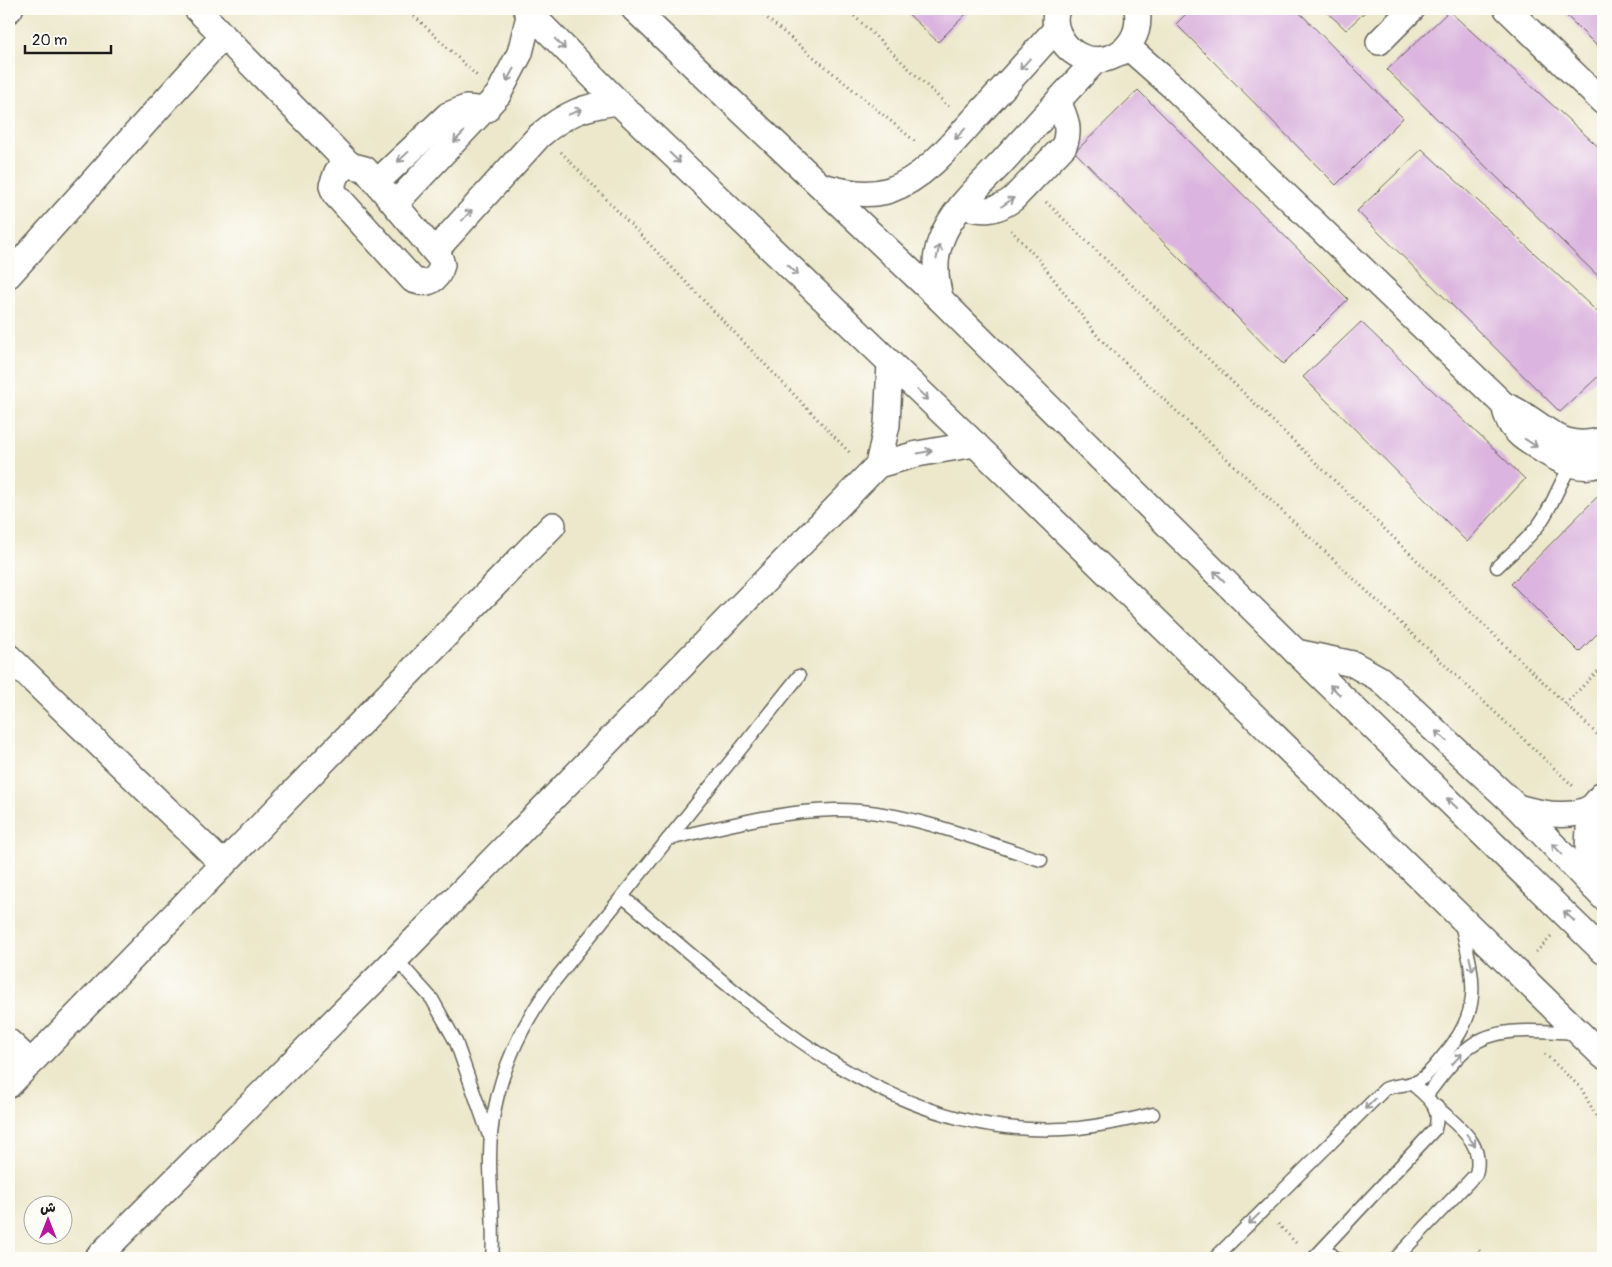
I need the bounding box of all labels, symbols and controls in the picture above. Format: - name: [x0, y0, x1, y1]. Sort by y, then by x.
- scale bar: [25, 22, 111, 54]
- text: 20 m: [32, 31, 67, 50]
- one-way arrow: [554, 37, 566, 50]
- one-way arrow: [1019, 57, 1030, 70]
- one-way arrow: [505, 67, 514, 82]
- one-way arrow: [567, 107, 582, 116]
- one-way arrow: [954, 128, 966, 141]
- one-way arrow: [453, 131, 465, 143]
- one-way arrow: [397, 151, 410, 163]
- one-way arrow: [669, 152, 682, 164]
- one-way arrow: [1001, 197, 1015, 207]
- one-way arrow: [462, 209, 473, 222]
- one-way arrow: [934, 245, 943, 261]
- one-way arrow: [786, 264, 799, 276]
- one-way arrow: [917, 389, 929, 401]
- one-way arrow: [1524, 438, 1538, 448]
- one-way arrow: [917, 447, 933, 456]
- one-way arrow: [1213, 570, 1226, 582]
- one-way arrow: [1329, 684, 1342, 696]
- one-way arrow: [1435, 730, 1448, 742]
- one-way arrow: [1446, 797, 1458, 809]
- one-way arrow: [1551, 843, 1563, 856]
- one-way arrow: [1562, 910, 1575, 922]
- one-way arrow: [1467, 956, 1476, 972]
- one-way arrow: [1451, 1052, 1463, 1065]
- one-way arrow: [1363, 1098, 1376, 1110]
- one-way arrow: [1465, 1134, 1476, 1147]
- north arrow: [22, 1194, 72, 1244]
- text: ش: [40, 1199, 56, 1216]
- one-way arrow: [1248, 1213, 1260, 1225]

